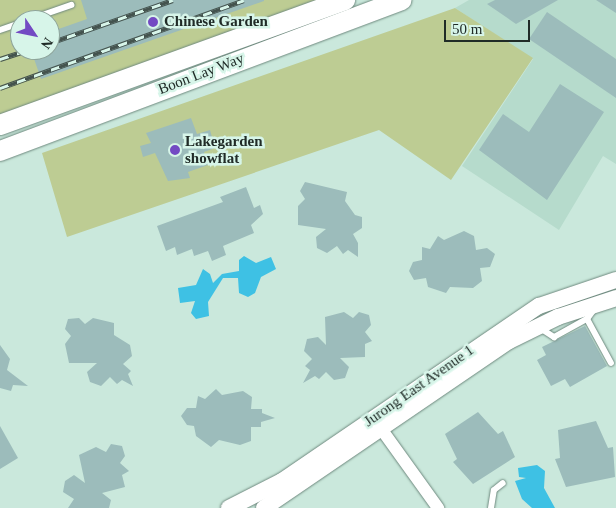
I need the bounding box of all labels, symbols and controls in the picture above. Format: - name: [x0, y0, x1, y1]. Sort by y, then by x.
- north arrow: [10, 10, 60, 60]
- scale bar: [446, 10, 532, 42]
- place label: Chinese Garden: [164, 13, 268, 31]
- marker: Chinese Garden: [146, 15, 160, 29]
- text: 50 m: [452, 21, 482, 37]
- text: N: [38, 35, 56, 51]
- street label: Boon Lay Way: [156, 49, 246, 99]
- place label: Lakegarden showflat: [185, 132, 263, 167]
- marker: Lakegarden showflat: [169, 144, 181, 156]
- street label: Jurong East Avenue 1: [360, 341, 478, 431]

